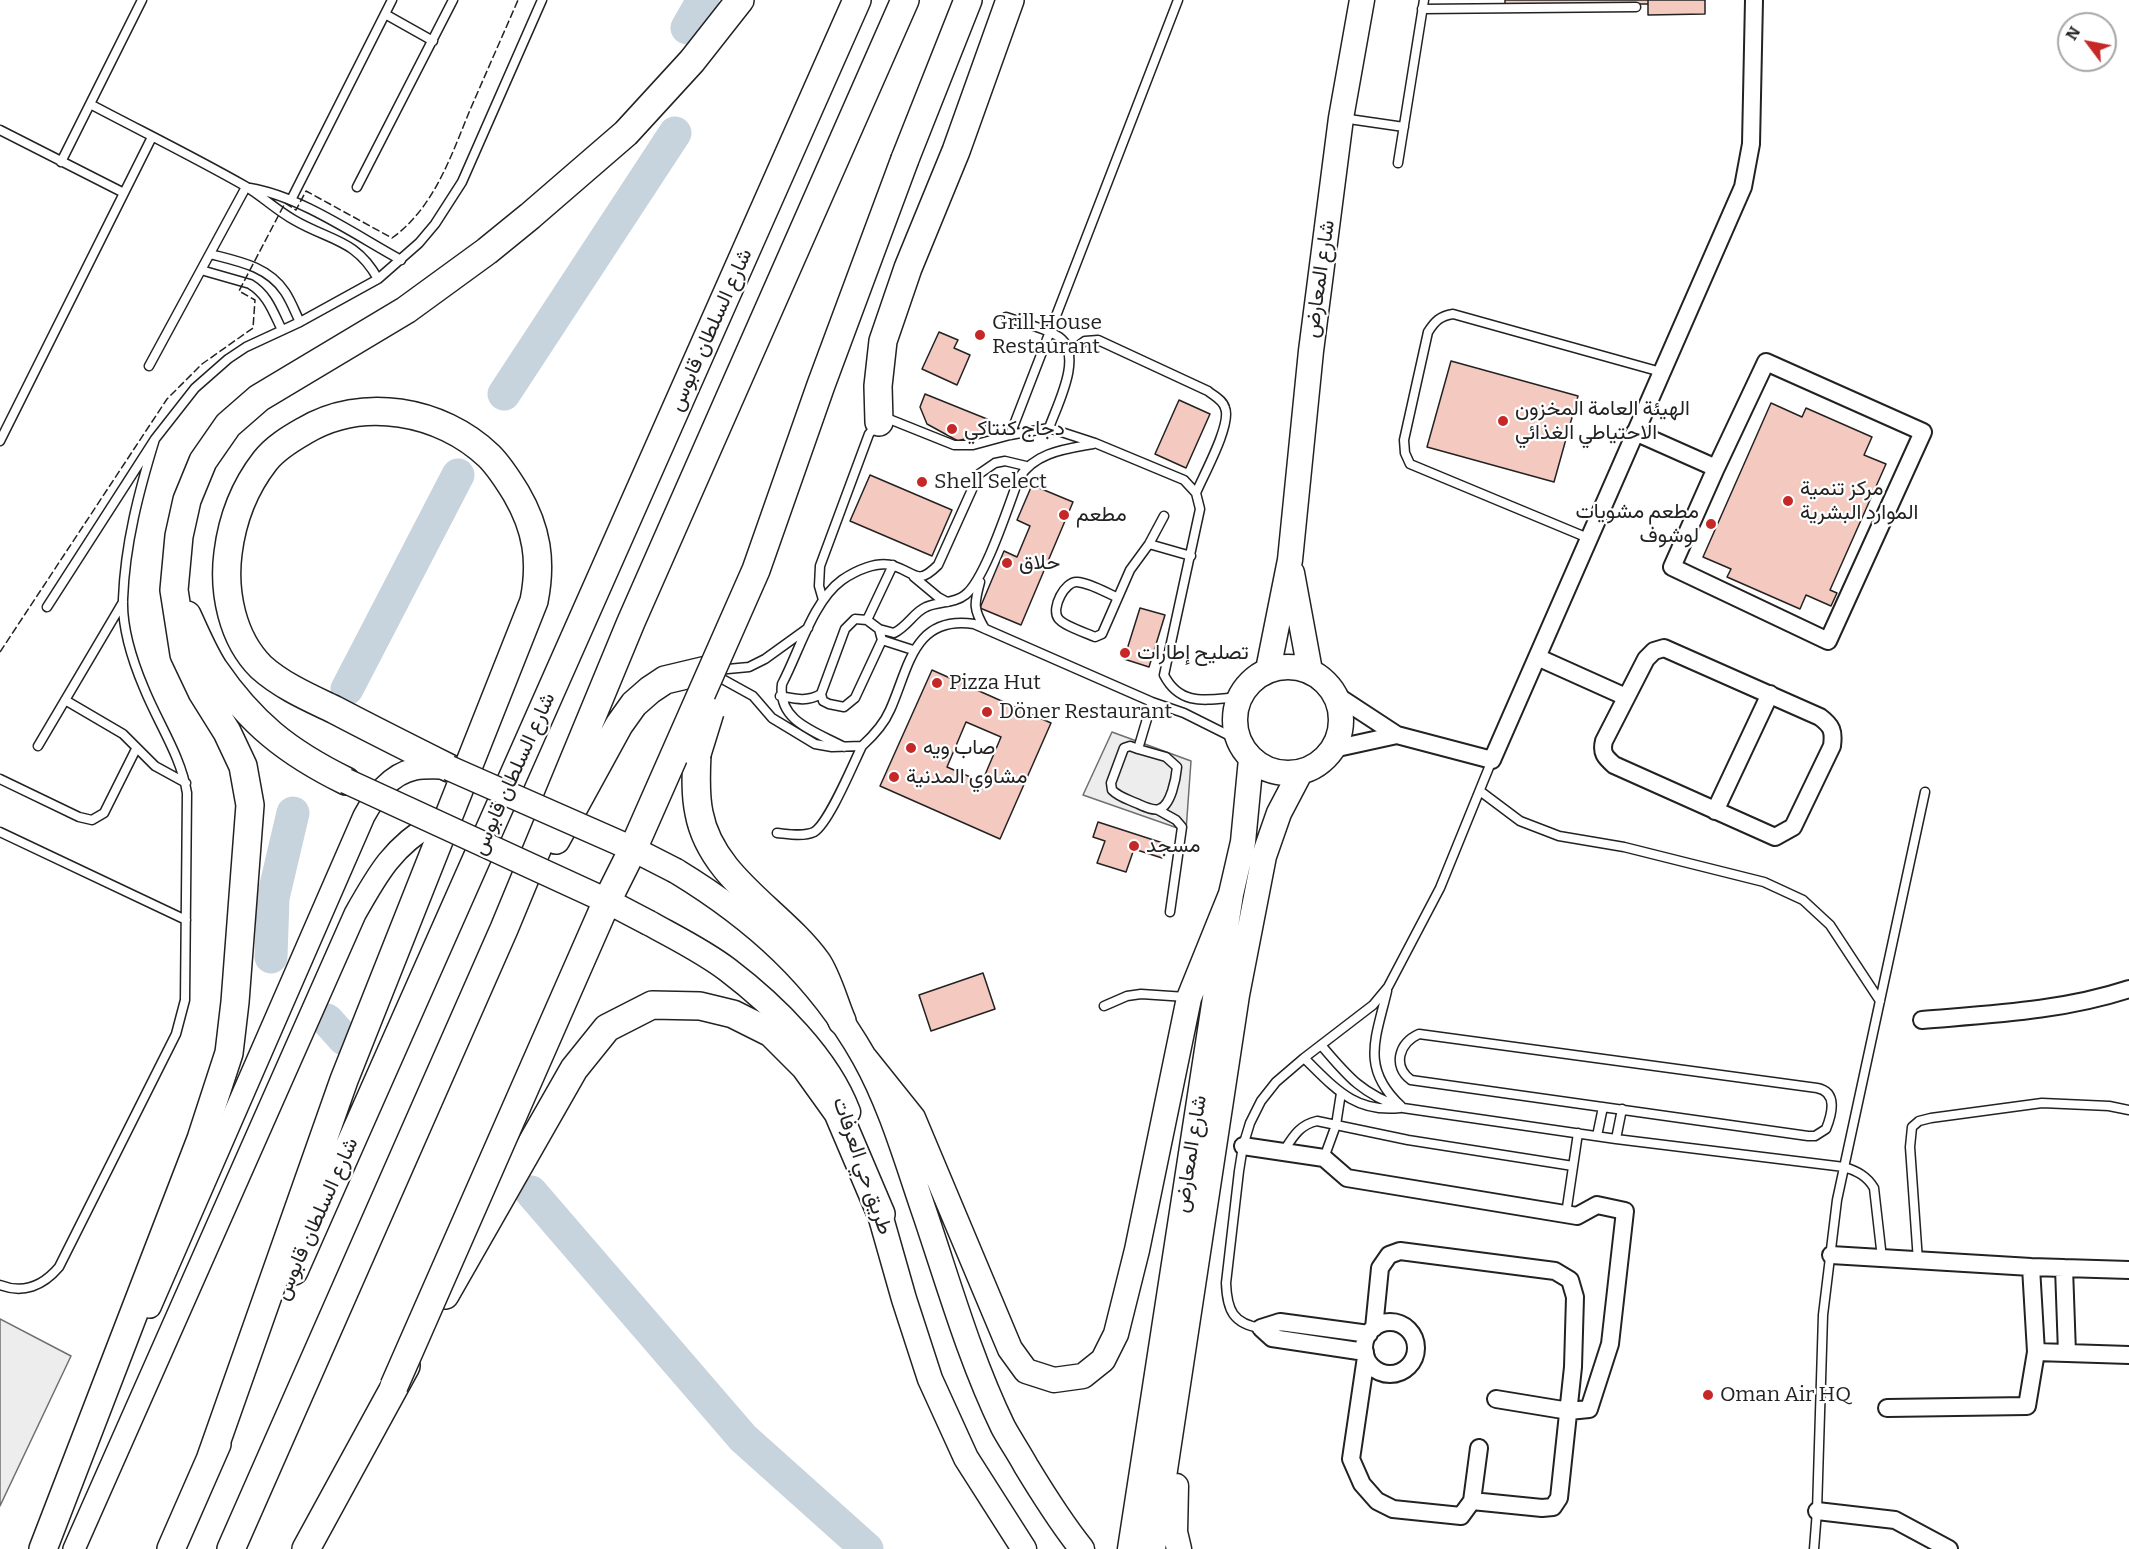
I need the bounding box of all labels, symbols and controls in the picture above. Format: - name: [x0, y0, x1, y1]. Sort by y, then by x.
- north arrow: [2057, 12, 2117, 72]
- text: N: [2062, 23, 2084, 44]
- street label: شارع المعارض: [1299, 218, 1341, 340]
- street label: شارع السلطان قابوس: [664, 245, 758, 415]
- place label: Grill House Restaurant: [992, 310, 1102, 360]
- marker: Grill House Restaurant: [973, 328, 987, 342]
- place label: الهيئة العامة المخزون الاحتياطي الغذائي: [1515, 396, 1690, 446]
- marker: الهيئة العامة المخزون الاحتياطي الغذائي: [1496, 414, 1510, 428]
- place label: دجاج كنتاكي: [964, 416, 1065, 442]
- marker: دجاج كنتاكي: [945, 422, 959, 436]
- place label: Shell Select: [934, 469, 1047, 495]
- marker: Shell Select: [915, 475, 929, 489]
- place label: مركز تنمية الموارد البشرية: [1800, 476, 1918, 526]
- marker: مركز تنمية الموارد البشرية: [1781, 494, 1795, 508]
- place label: مطعم مشويات لوشوف: [1575, 499, 1699, 549]
- place label: مطعم: [1076, 502, 1127, 528]
- marker: مطعم: [1057, 508, 1071, 522]
- marker: مطعم مشويات لوشوف: [1704, 517, 1718, 531]
- place label: حلاق: [1019, 550, 1060, 576]
- marker: حلاق: [1000, 556, 1014, 570]
- place label: تصليح إطارات: [1137, 640, 1249, 666]
- marker: تصليح إطارات: [1118, 646, 1132, 660]
- place label: Pizza Hut: [949, 670, 1041, 696]
- marker: Pizza Hut: [930, 676, 944, 690]
- street label: شارع السلطان قابوس: [467, 689, 561, 859]
- place label: Döner Restaurant: [999, 699, 1172, 725]
- marker: Döner Restaurant: [980, 705, 994, 719]
- place label: صاب ويه: [923, 735, 995, 761]
- marker: صاب ويه: [904, 741, 918, 755]
- place label: مشاوي المدنية: [906, 764, 1027, 790]
- marker: مشاوي المدنية: [887, 770, 901, 784]
- place label: مسجد: [1146, 833, 1200, 859]
- marker: مسجد: [1127, 839, 1141, 853]
- street label: شارع المعارض: [1169, 1093, 1213, 1215]
- street label: طريق حي العرفات: [827, 1094, 897, 1238]
- street label: شارع السلطان قابوس: [270, 1134, 364, 1304]
- place label: Oman Air HQ: [1720, 1382, 1851, 1408]
- marker: Oman Air HQ: [1701, 1388, 1715, 1402]

